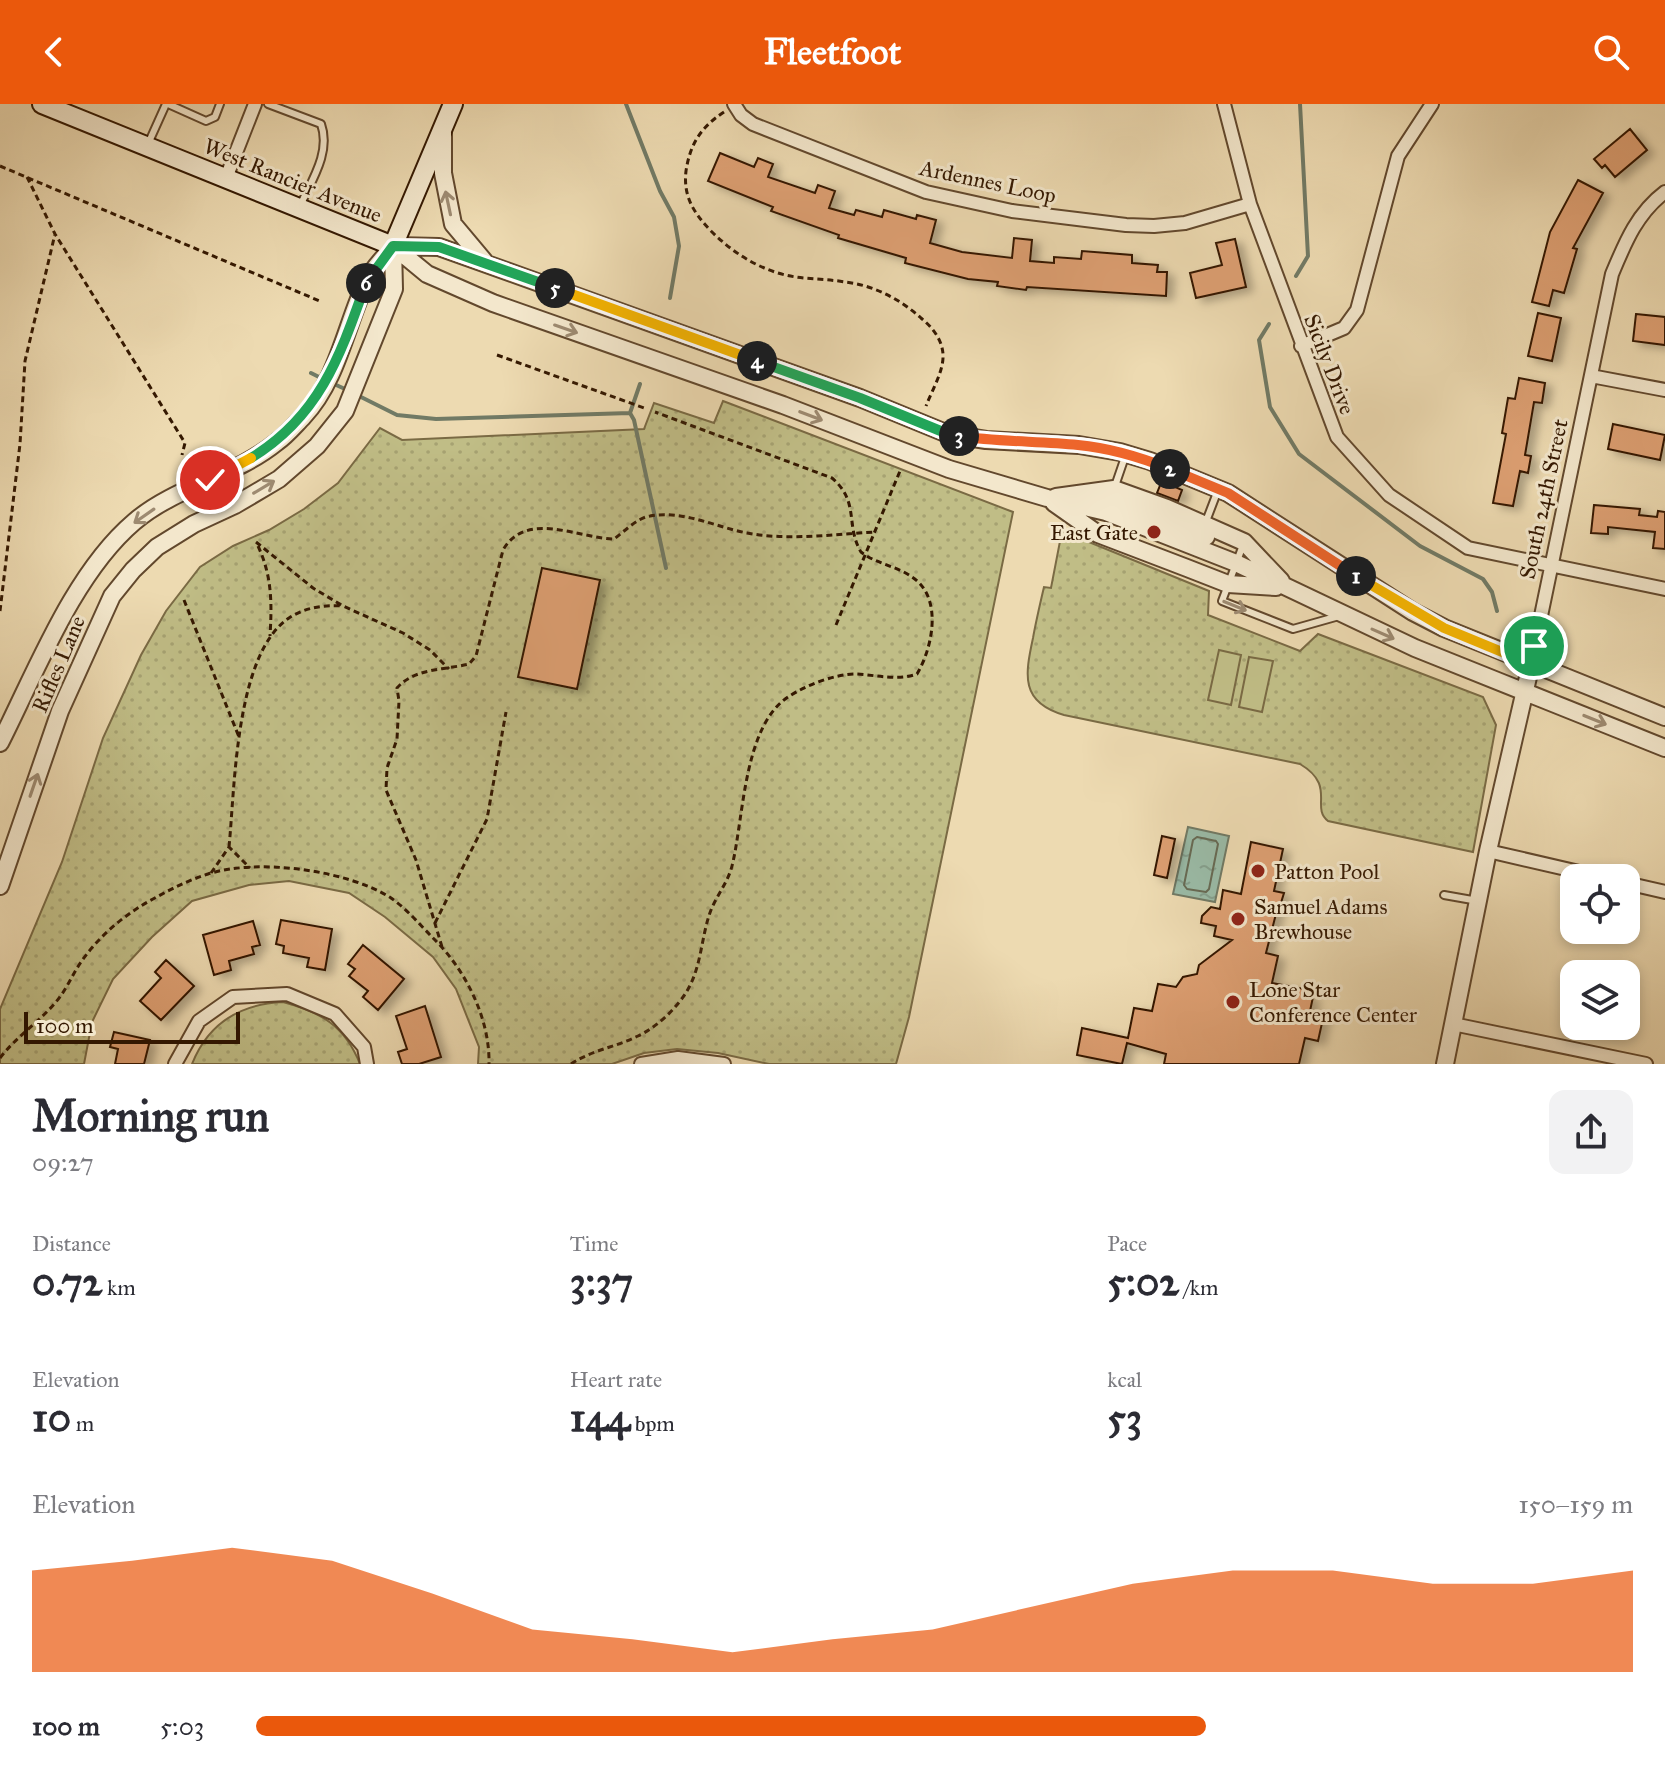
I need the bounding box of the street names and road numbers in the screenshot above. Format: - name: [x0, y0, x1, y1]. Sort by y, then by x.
- street label: West Rancier Avenue: [200, 132, 386, 229]
- street label: Ardennes Loop: [916, 154, 1059, 209]
- street label: Sicily Drive: [1298, 310, 1361, 418]
- street label: South 24th Street: [1513, 416, 1574, 582]
- street label: Rifles Lane: [26, 612, 91, 717]

